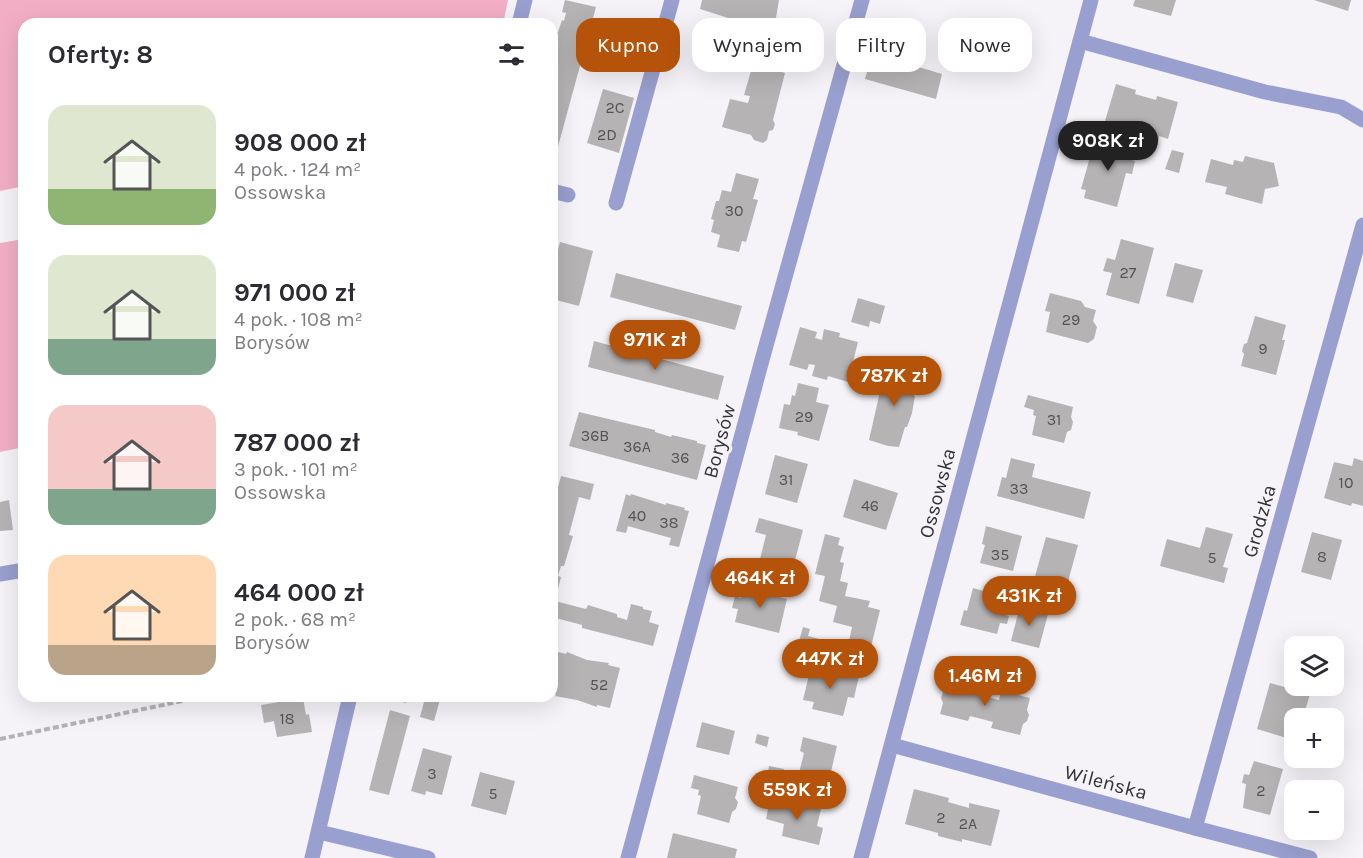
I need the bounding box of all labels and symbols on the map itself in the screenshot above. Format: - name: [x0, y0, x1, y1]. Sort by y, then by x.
- house number: 2C: [605, 98, 625, 117]
- pin: 908K zł: [1053, 121, 1163, 172]
- house number: 2D: [597, 125, 617, 144]
- house number: 30: [725, 201, 743, 220]
- house number: 27: [1120, 263, 1137, 282]
- house number: 29: [1062, 310, 1080, 329]
- pin: 971K zł: [600, 320, 710, 371]
- house number: 9: [1258, 339, 1268, 358]
- pin: 787K zł: [839, 356, 949, 407]
- street label: Borysów: [699, 401, 741, 481]
- house number: 29: [795, 407, 813, 426]
- house number: 31: [1047, 410, 1061, 429]
- house number: 36B: [581, 426, 609, 445]
- house number: 36A: [623, 437, 651, 456]
- street label: Ossowska: [914, 446, 961, 541]
- house number: 36: [671, 448, 689, 467]
- house number: 31: [779, 470, 793, 489]
- house number: 10: [1339, 473, 1353, 492]
- house number: 33: [1010, 479, 1028, 498]
- street label: Grodzka: [1238, 482, 1281, 560]
- house number: 46: [861, 496, 879, 515]
- house number: 40: [628, 506, 646, 525]
- house number: 38: [659, 513, 679, 532]
- house number: 35: [991, 545, 1009, 564]
- house number: 8: [1317, 547, 1327, 566]
- house number: 5: [1207, 548, 1217, 567]
- pin: 464K zł: [705, 558, 815, 609]
- pin: 431K zł: [974, 576, 1084, 627]
- pin: 447K zł: [775, 639, 885, 690]
- pin: 1.46M zł: [923, 656, 1047, 707]
- house number: 52: [590, 675, 608, 694]
- house number: 18: [279, 709, 295, 728]
- street label: Wileńska: [1062, 760, 1150, 805]
- house number: 3: [427, 764, 437, 783]
- pin: 559K zł: [742, 770, 852, 821]
- house number: 2: [1256, 781, 1266, 800]
- house number: 5: [488, 784, 498, 803]
- house number: 2: [936, 808, 946, 827]
- house number: 2A: [959, 814, 977, 833]

